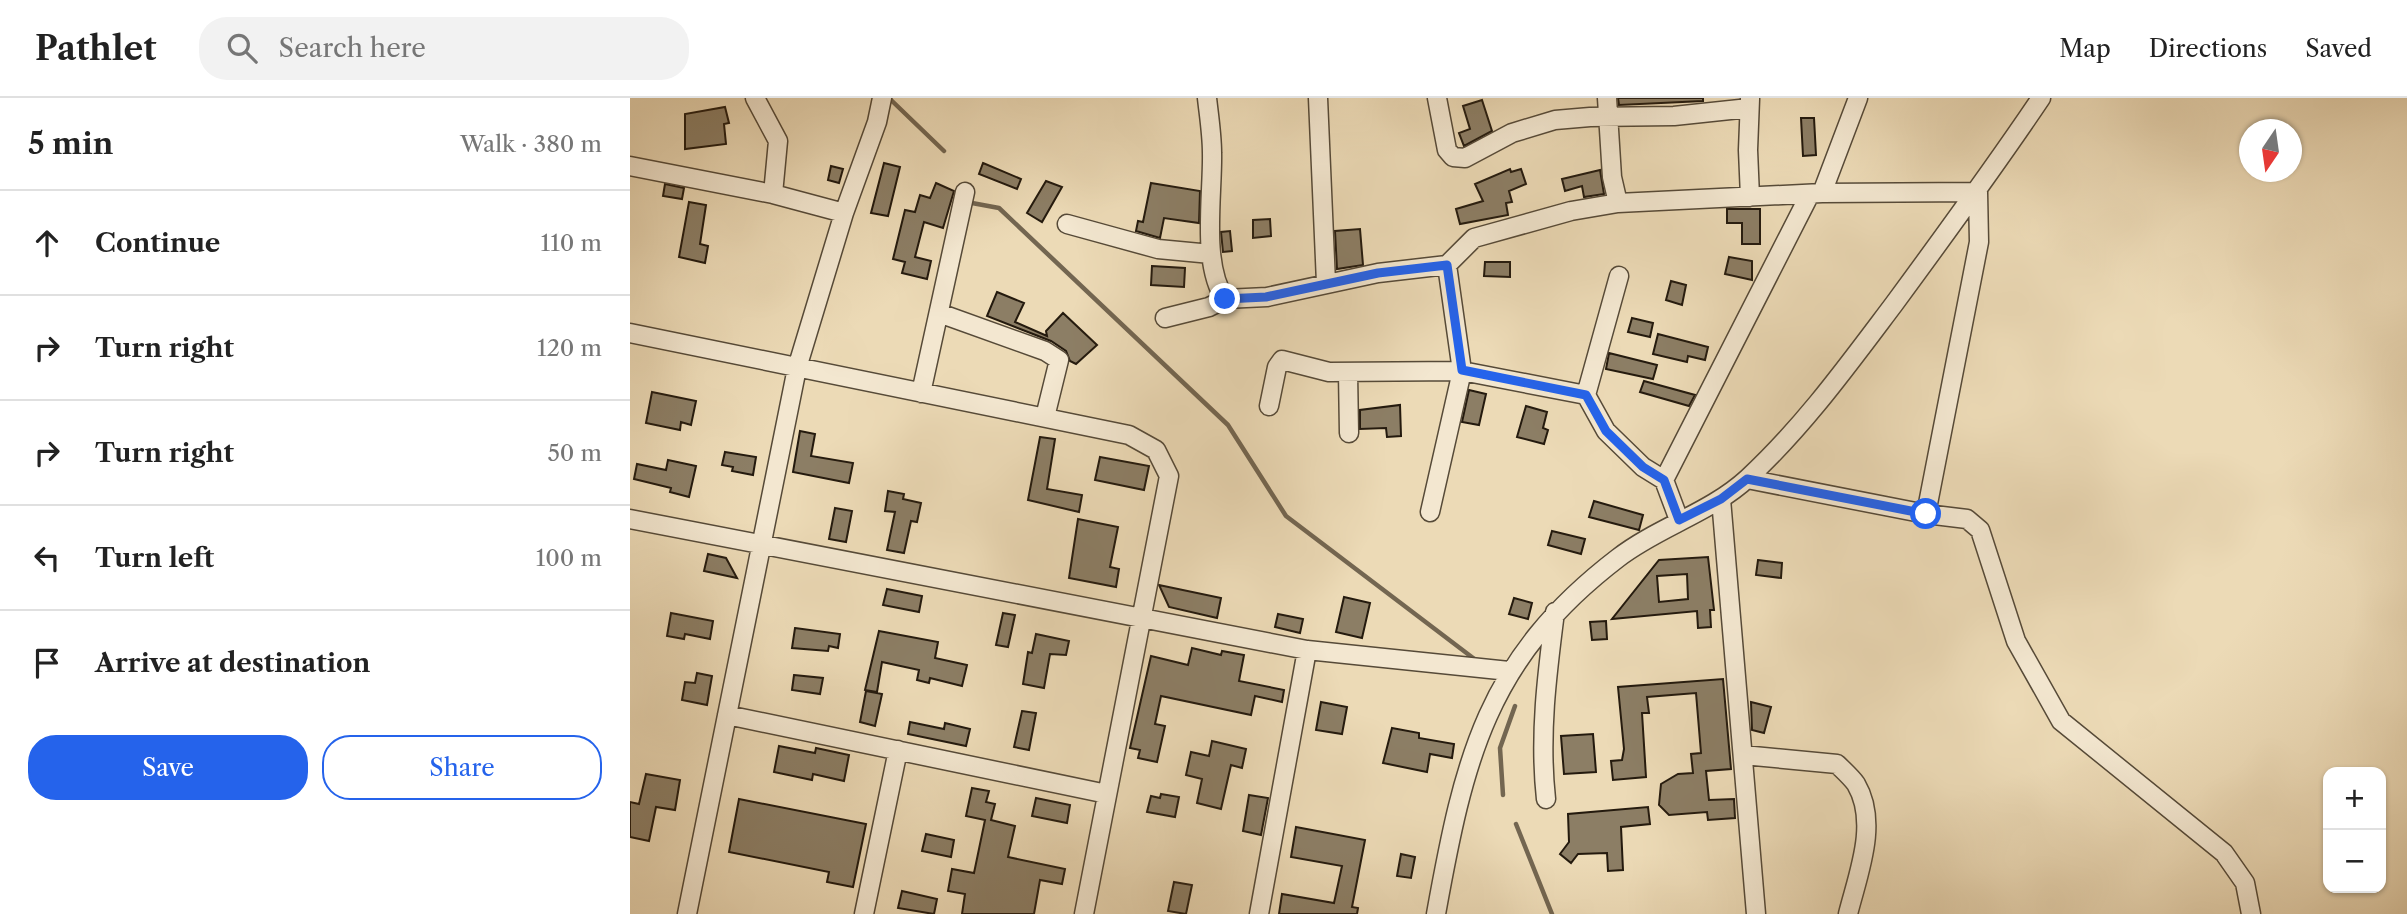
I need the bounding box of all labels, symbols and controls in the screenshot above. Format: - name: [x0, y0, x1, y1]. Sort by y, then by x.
- search box: [199, 17, 689, 80]
- text: Pathlet: [35, 28, 157, 69]
- icon: search: [223, 29, 261, 67]
- text: Search here: [279, 32, 426, 64]
- text: Map: [2059, 34, 2111, 63]
- text: Directions: [2149, 34, 2267, 63]
- text: Saved: [2305, 34, 2372, 63]
- north arrow: [2239, 119, 2302, 182]
- text: 5 min: [28, 125, 113, 162]
- text: Walk · 380 m: [460, 130, 602, 158]
- icon: ahead: [28, 224, 66, 262]
- text: Continue: [95, 227, 220, 259]
- text: 110 m: [541, 229, 602, 257]
- route end: [1209, 283, 1240, 314]
- icon: right: [28, 329, 66, 367]
- text: Turn right: [95, 332, 234, 364]
- text: 120 m: [537, 334, 602, 362]
- icon: right: [28, 434, 66, 472]
- text: Turn right: [95, 437, 234, 469]
- text: 50 m: [547, 439, 602, 467]
- route start: [1910, 498, 1941, 529]
- icon: left: [28, 539, 66, 577]
- text: Turn left: [95, 542, 214, 574]
- text: 100 m: [536, 544, 602, 572]
- icon: arrive: [28, 644, 66, 682]
- text: Arrive at destination: [95, 647, 370, 679]
- button: Save: [28, 735, 308, 800]
- button: Share: [322, 735, 602, 800]
- map controls: [2323, 767, 2386, 893]
- button: +: [2323, 767, 2386, 830]
- button: −: [2323, 830, 2386, 893]

